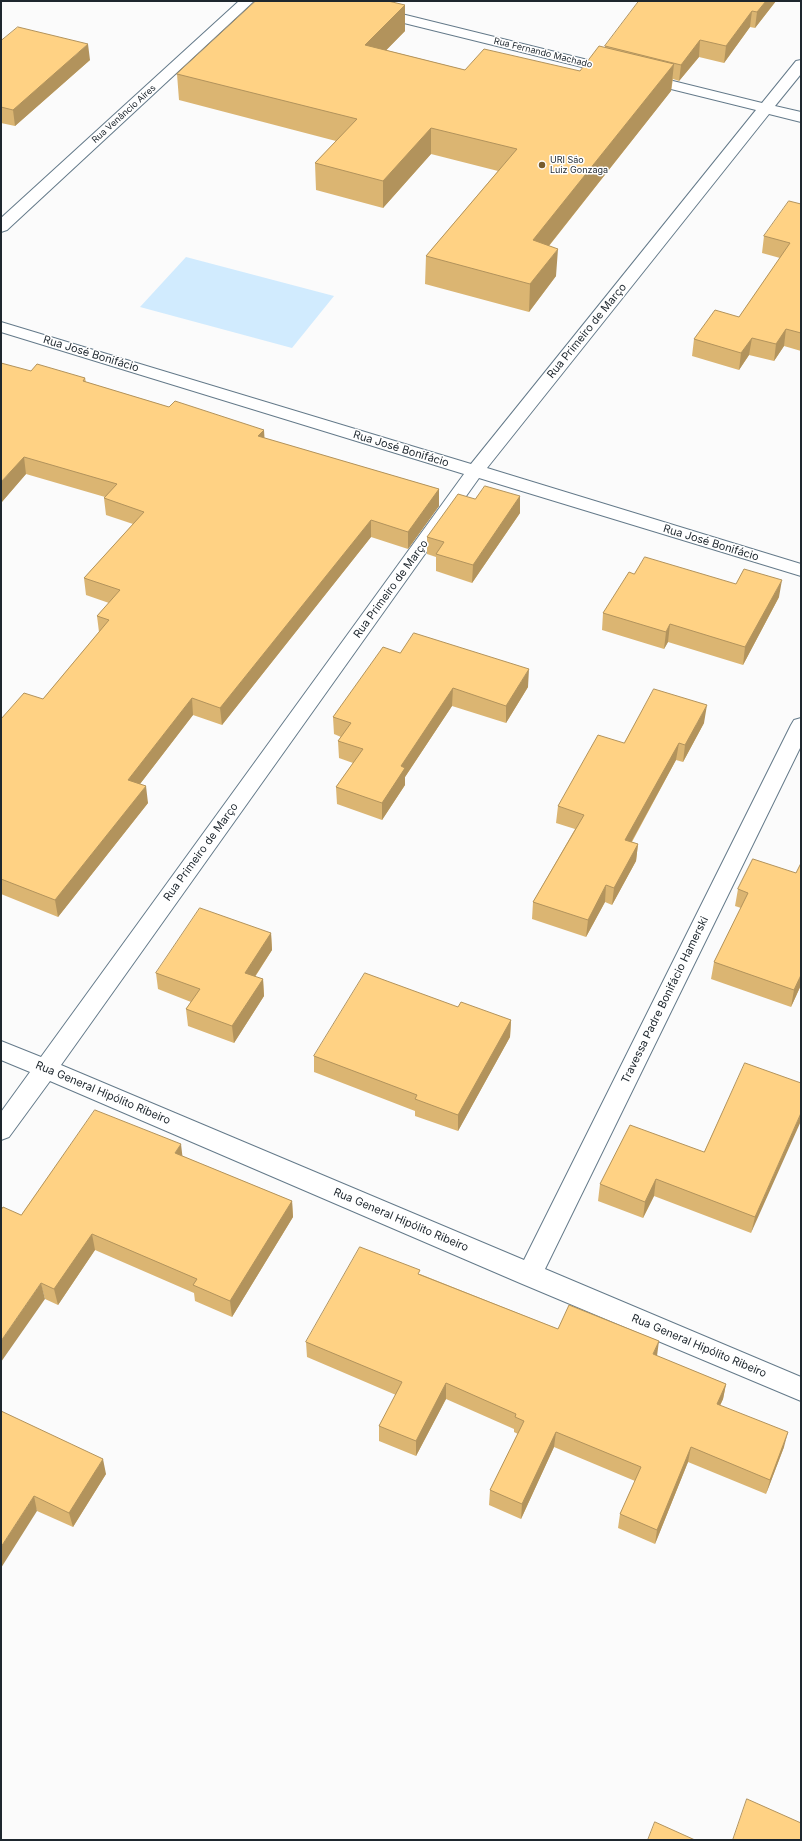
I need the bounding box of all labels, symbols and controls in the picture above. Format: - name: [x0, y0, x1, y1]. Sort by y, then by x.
- street label: Rua Fernando Machado: [493, 36, 593, 70]
- street label: Rua Venâncio Aires: [90, 82, 158, 146]
- place label: URI São Luiz Gonzaga: [550, 155, 608, 176]
- marker: URI São Luiz Gonzaga: [537, 160, 547, 170]
- street label: Rua Primeiro de Março: [545, 281, 629, 381]
- street label: Rua José Bonifácio: [41, 333, 141, 375]
- street label: Rua José Bonifácio: [351, 428, 451, 470]
- street label: Rua José Bonifácio: [661, 522, 761, 564]
- street label: Rua Primeiro de Março: [351, 537, 431, 641]
- street label: Rua Primeiro de Março: [161, 800, 241, 904]
- street label: Travessa Padre Bonifácio Hamerski: [619, 914, 711, 1086]
- street label: Rua General Hipólito Ribeiro: [34, 1059, 172, 1127]
- street label: Rua General Hipólito Ribeiro: [332, 1186, 470, 1254]
- street label: Rua General Hipólito Ribeiro: [630, 1312, 768, 1380]

